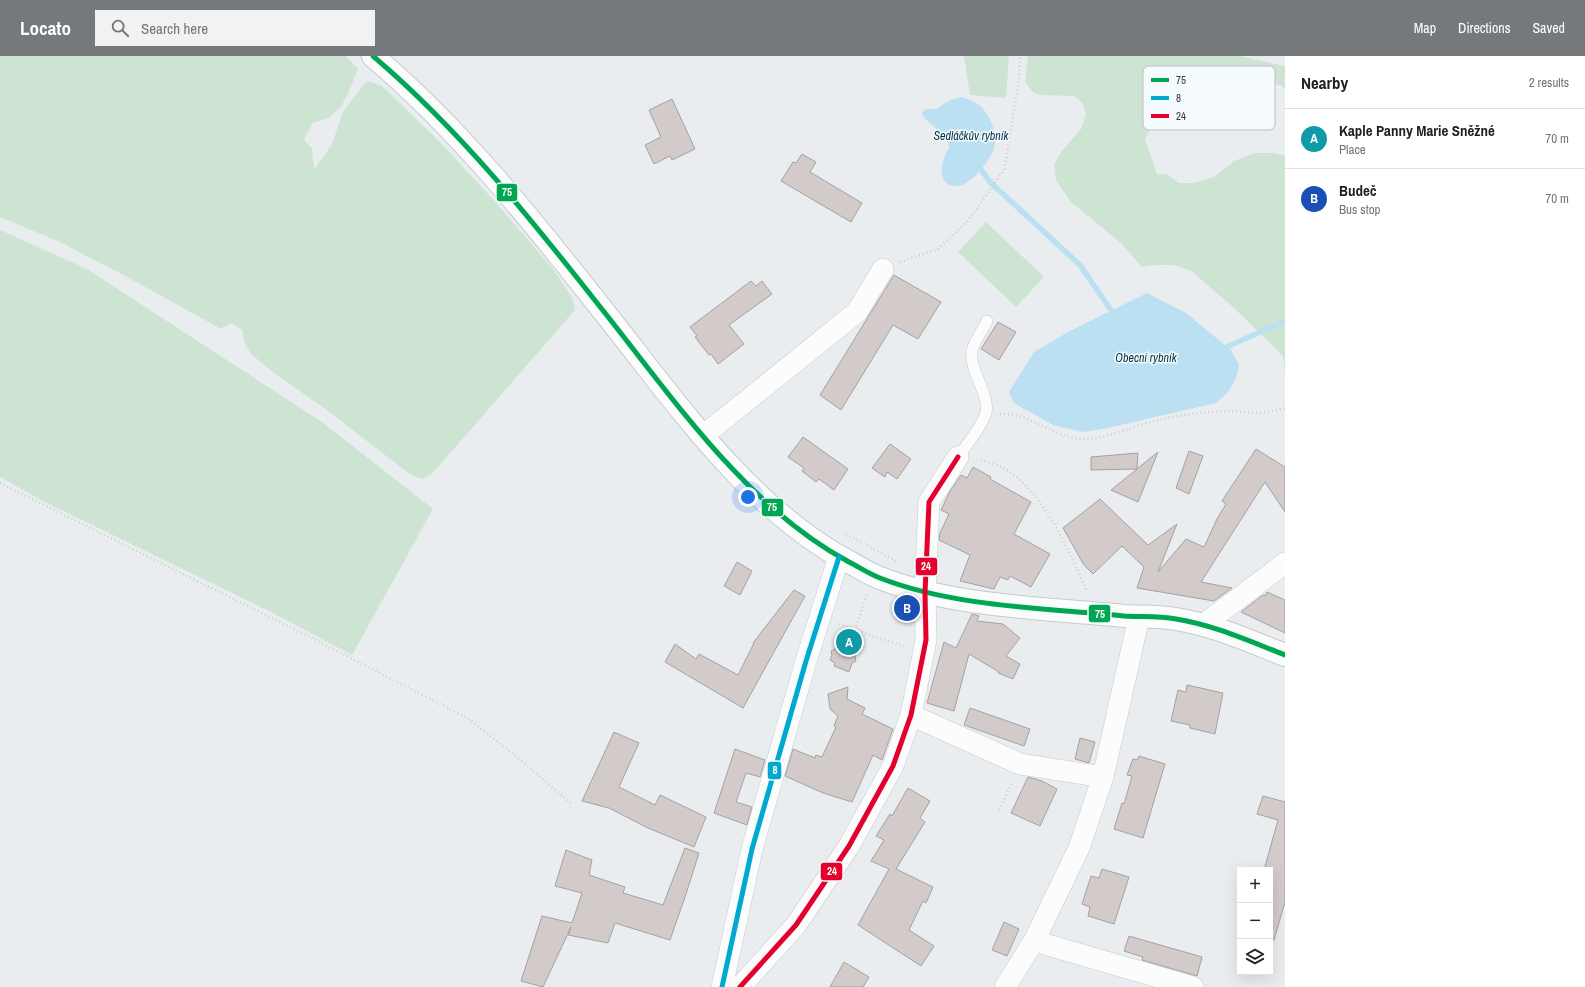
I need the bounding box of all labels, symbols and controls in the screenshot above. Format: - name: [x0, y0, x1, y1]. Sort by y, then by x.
- search box: [95, 10, 375, 46]
- text: Locato: [20, 15, 71, 41]
- icon: search: [109, 17, 131, 39]
- text: Search here: [141, 18, 208, 39]
- text: Map: [1414, 19, 1436, 37]
- text: Directions: [1458, 19, 1510, 37]
- text: Saved: [1532, 19, 1565, 37]
- legend: [1143, 66, 1275, 130]
- text: Nearby: [1301, 71, 1348, 94]
- text: 75: [1176, 73, 1186, 87]
- text: 2 results: [1529, 74, 1569, 91]
- text: 8: [1176, 91, 1181, 105]
- text: 24: [1176, 109, 1186, 123]
- text: Kaple Panny Marie Sněžné: [1339, 120, 1495, 141]
- water label: Sedláčkův rybník: [934, 128, 1010, 144]
- text: A: [1310, 130, 1318, 147]
- text: 70 m: [1545, 130, 1569, 147]
- text: Place: [1339, 141, 1366, 158]
- text: Budeč: [1339, 180, 1377, 201]
- line badge: 75: [496, 183, 518, 202]
- text: 75: [502, 185, 512, 199]
- text: B: [1310, 190, 1318, 207]
- text: 70 m: [1545, 190, 1569, 207]
- text: Bus stop: [1339, 201, 1380, 218]
- water label: Obecní rybník: [1115, 350, 1178, 366]
- your location: [738, 487, 758, 507]
- line badge: 75: [761, 498, 784, 517]
- text: 75: [767, 500, 777, 514]
- line badge: 24: [915, 557, 938, 576]
- text: 24: [921, 559, 931, 573]
- pin: B: [894, 593, 920, 623]
- line badge: 75: [1088, 604, 1111, 623]
- text: 75: [1095, 607, 1105, 621]
- pin: A: [836, 627, 862, 657]
- line badge: 8: [767, 761, 782, 780]
- text: 8: [772, 763, 778, 777]
- line badge: 24: [820, 862, 843, 881]
- text: 24: [827, 864, 837, 878]
- map controls: [1237, 867, 1273, 975]
- button: +: [1237, 867, 1273, 903]
- button: −: [1237, 903, 1273, 939]
- button: layers: [1237, 939, 1273, 975]

